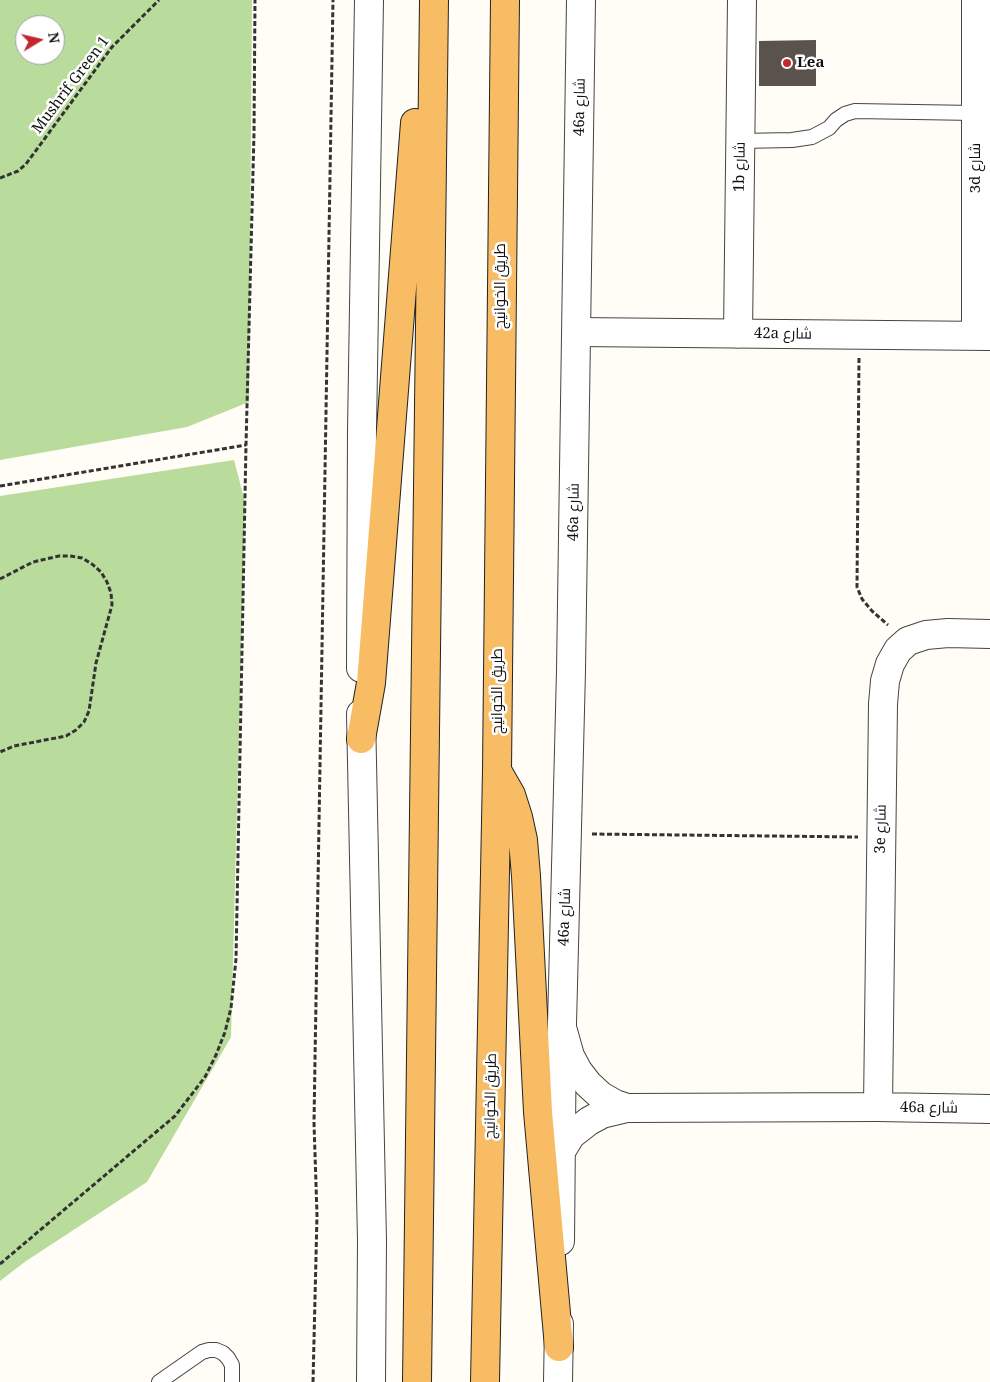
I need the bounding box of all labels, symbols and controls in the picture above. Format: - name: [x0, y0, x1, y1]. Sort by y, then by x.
- north arrow: [15, 15, 65, 65]
- text: N: [44, 31, 65, 45]
- street label: Mushrif Green 1: [29, 33, 113, 137]
- place label: Lea: [797, 54, 824, 72]
- marker: Lea: [781, 57, 793, 69]
- street label: 46a شارع: [570, 78, 590, 136]
- street label: 1b شارع: [731, 142, 749, 192]
- street label: 3d شارع: [967, 143, 985, 193]
- street label: طريق الخوانيج: [492, 243, 510, 329]
- street label: 42a شارع: [754, 324, 812, 344]
- street label: 46a شارع: [564, 483, 584, 541]
- street label: طريق الخوانيج: [489, 648, 507, 734]
- street label: 3e شارع: [872, 804, 890, 854]
- street label: 46a شارع: [555, 888, 575, 946]
- street label: طريق الخوانيج: [481, 1053, 501, 1139]
- street label: 46a شارع: [900, 1098, 958, 1118]

